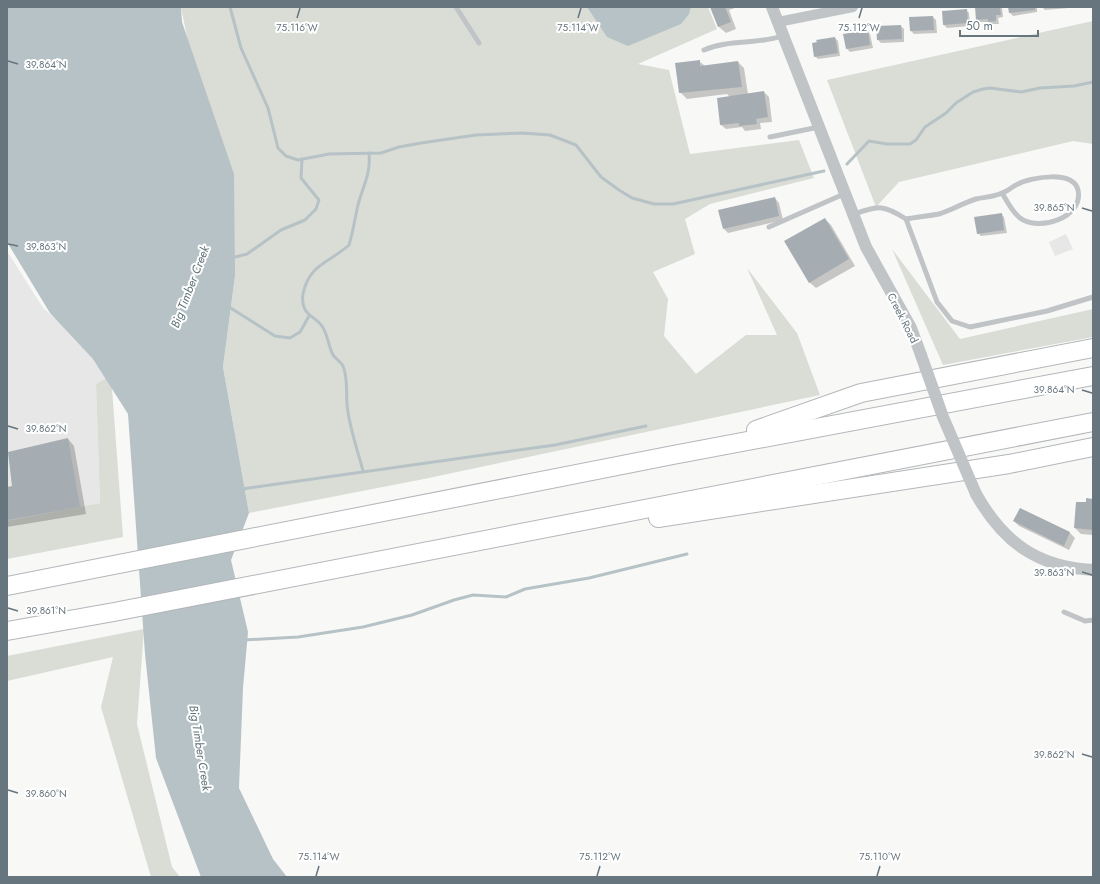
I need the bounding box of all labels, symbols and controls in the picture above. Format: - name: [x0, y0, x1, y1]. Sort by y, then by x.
- scale bar: [960, 12, 1038, 38]
- text: 50 m: [966, 17, 993, 35]
- text: 75.116°W: [276, 20, 318, 35]
- text: 75.114°W: [557, 20, 599, 35]
- text: 75.112°W: [838, 20, 880, 35]
- text: 39.864°N: [25, 57, 67, 72]
- text: 39.865°N: [1034, 200, 1074, 215]
- text: 39.863°N: [26, 239, 66, 254]
- water label: Big Timber Creek: [166, 243, 214, 331]
- street label: Creek Road: [884, 290, 922, 346]
- text: 39.864°N: [1033, 382, 1075, 397]
- text: 39.862°N: [26, 421, 66, 436]
- text: 39.863°N: [1034, 565, 1074, 580]
- text: 39.861°N: [26, 603, 66, 618]
- water label: Big Timber Creek: [184, 704, 216, 793]
- text: 39.862°N: [1034, 747, 1074, 762]
- text: 39.860°N: [25, 786, 67, 801]
- text: 75.114°W: [298, 849, 340, 864]
- text: 75.112°W: [579, 849, 621, 864]
- text: 75.110°W: [859, 849, 901, 864]

